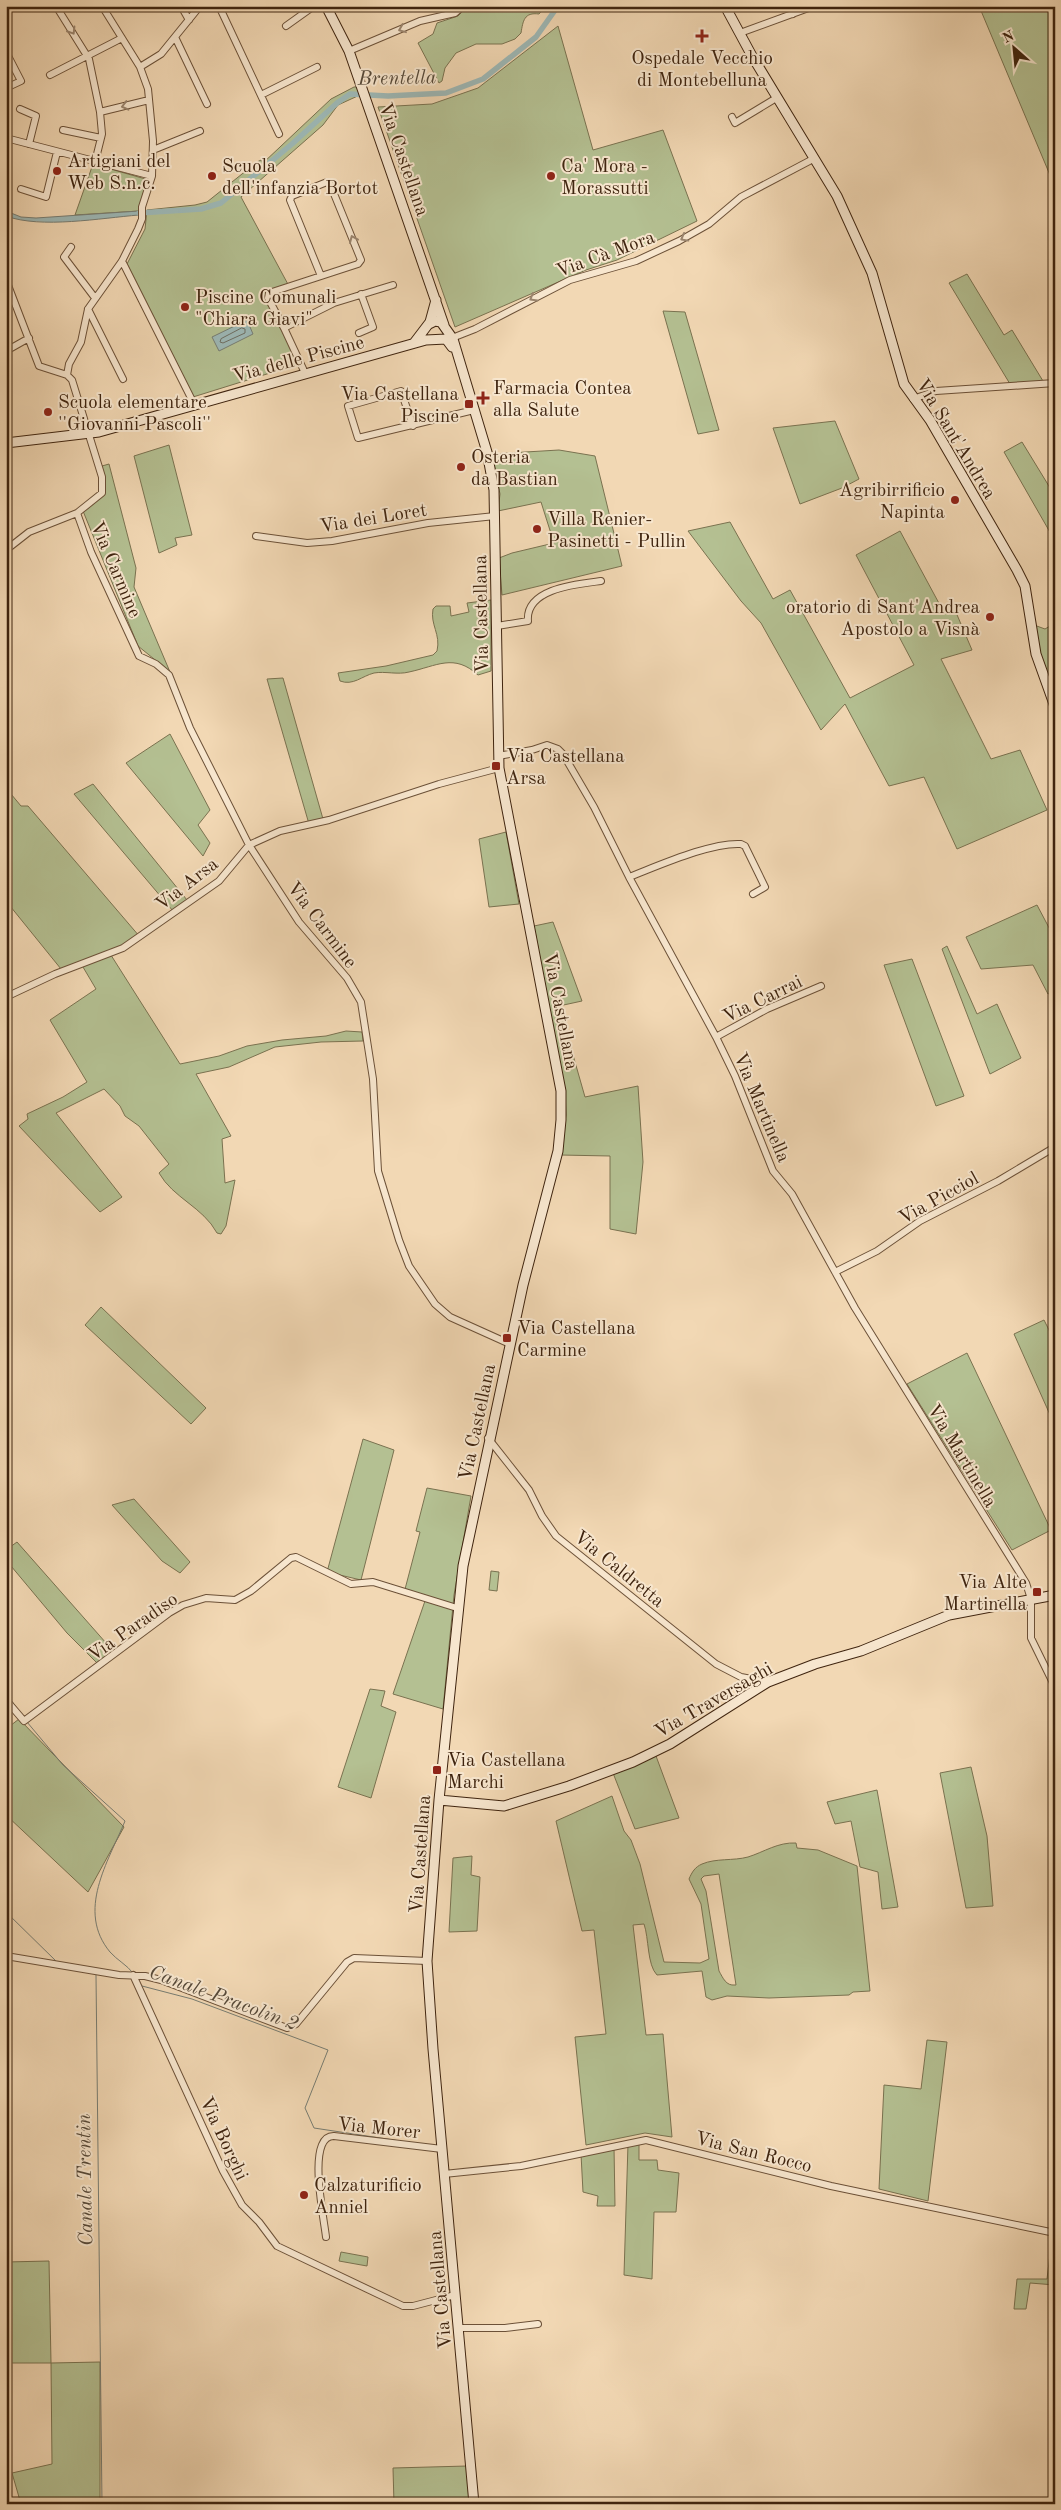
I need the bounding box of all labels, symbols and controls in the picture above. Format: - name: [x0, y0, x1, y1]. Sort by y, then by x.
- one-way arrow: [398, 22, 407, 33]
- north arrow: [988, 22, 1038, 72]
- one-way arrow: [65, 26, 75, 35]
- marker: Ospedale Vecchio di Montebelluna: [695, 29, 709, 43]
- text: N: [1001, 29, 1017, 46]
- place label: Ospedale Vecchio di Montebelluna: [631, 50, 773, 91]
- water label: Brentella: [356, 68, 437, 90]
- one-way arrow: [120, 100, 129, 111]
- street label: Via Castellana: [374, 101, 431, 220]
- place label: Artigiani del Web S.n.c.: [67, 153, 170, 194]
- place label: Scuola dell'infanzia Bortot: [222, 158, 378, 199]
- place label: Ca' Mora - Morassutti: [561, 158, 649, 199]
- marker: Artigiani del Web S.n.c.: [51, 165, 63, 177]
- marker: Scuola dell'infanzia Bortot: [206, 170, 218, 182]
- marker: Ca' Mora - Morassutti: [545, 170, 557, 182]
- street label: Via Cà Mora: [554, 228, 658, 282]
- one-way arrow: [680, 232, 689, 242]
- one-way arrow: [349, 235, 360, 244]
- place label: Piscine Comunali "Chiara Giavi": [195, 289, 336, 330]
- one-way arrow: [530, 291, 539, 301]
- marker: Piscine Comunali "Chiara Giavi": [179, 301, 191, 313]
- street label: Via delle Piscine: [231, 334, 366, 387]
- street label: Via Sant'Andrea: [911, 376, 999, 503]
- place label: Farmacia Contea alla Salute: [493, 380, 632, 421]
- place label: Via Castellana Piscine: [340, 386, 460, 427]
- marker: Farmacia Contea alla Salute: [477, 392, 489, 404]
- place label: Scuola elementare ''Giovanni Pascoli'': [58, 394, 211, 435]
- marker: Via Castellana Piscine: [463, 398, 475, 410]
- marker: Scuola elementare ''Giovanni Pascoli'': [42, 406, 54, 418]
- place label: Osteria da Bastian: [471, 449, 558, 490]
- marker: Osteria da Bastian: [455, 461, 467, 473]
- place label: Agribirrificio Napinta: [839, 482, 946, 523]
- marker: Agribirrificio Napinta: [949, 494, 961, 506]
- street label: Via dei Loret: [319, 502, 428, 537]
- place label: Villa Renier- Pasinetti - Pullin: [547, 511, 686, 552]
- street label: Via Carmine: [86, 519, 144, 621]
- marker: Villa Renier- Pasinetti - Pullin: [531, 523, 543, 535]
- street label: Via Castellana: [472, 554, 493, 673]
- place label: oratorio di Sant'Andrea Apostolo a Visnà: [786, 599, 981, 640]
- marker: oratorio di Sant'Andrea Apostolo a Visnà: [984, 611, 996, 623]
- place label: Via Castellana Arsa: [506, 748, 625, 789]
- marker: Via Castellana Arsa: [490, 760, 502, 772]
- street label: Via Arsa: [153, 854, 223, 915]
- street label: Via Carmine: [282, 879, 360, 972]
- street label: Via Castellana: [539, 951, 580, 1072]
- street label: Via Carrai: [720, 973, 806, 1028]
- street label: Via Martinella: [729, 1050, 793, 1166]
- street label: Via Picciol: [896, 1170, 982, 1229]
- place label: Via Castellana Carmine: [517, 1320, 636, 1361]
- marker: Via Castellana Carmine: [501, 1332, 513, 1344]
- street label: Via Castellana: [457, 1362, 500, 1483]
- street label: Via Martinella: [923, 1401, 999, 1512]
- street label: Via Caldretta: [570, 1528, 668, 1612]
- place label: Via Alte Martinella: [943, 1574, 1028, 1615]
- marker: Via Alte Martinella: [1031, 1586, 1043, 1598]
- street label: Via Paradiso: [85, 1590, 182, 1666]
- street label: Via Traversaghi: [652, 1660, 777, 1743]
- place label: Via Castellana Marchi: [447, 1752, 566, 1793]
- marker: Via Castellana Marchi: [431, 1764, 443, 1776]
- street label: Via Castellana: [408, 1794, 435, 1914]
- water label: Canale Pracolin 2: [146, 1963, 301, 2035]
- street label: Via Borghi: [195, 2094, 250, 2184]
- water label: Canale Trentin: [75, 2114, 97, 2246]
- street label: Via Morer: [336, 2116, 421, 2143]
- street label: Via San Rocco: [693, 2130, 814, 2177]
- place label: Calzaturificio Anniel: [314, 2177, 422, 2218]
- marker: Calzaturificio Anniel: [298, 2189, 310, 2201]
- street label: Via Castellana: [427, 2229, 456, 2350]

